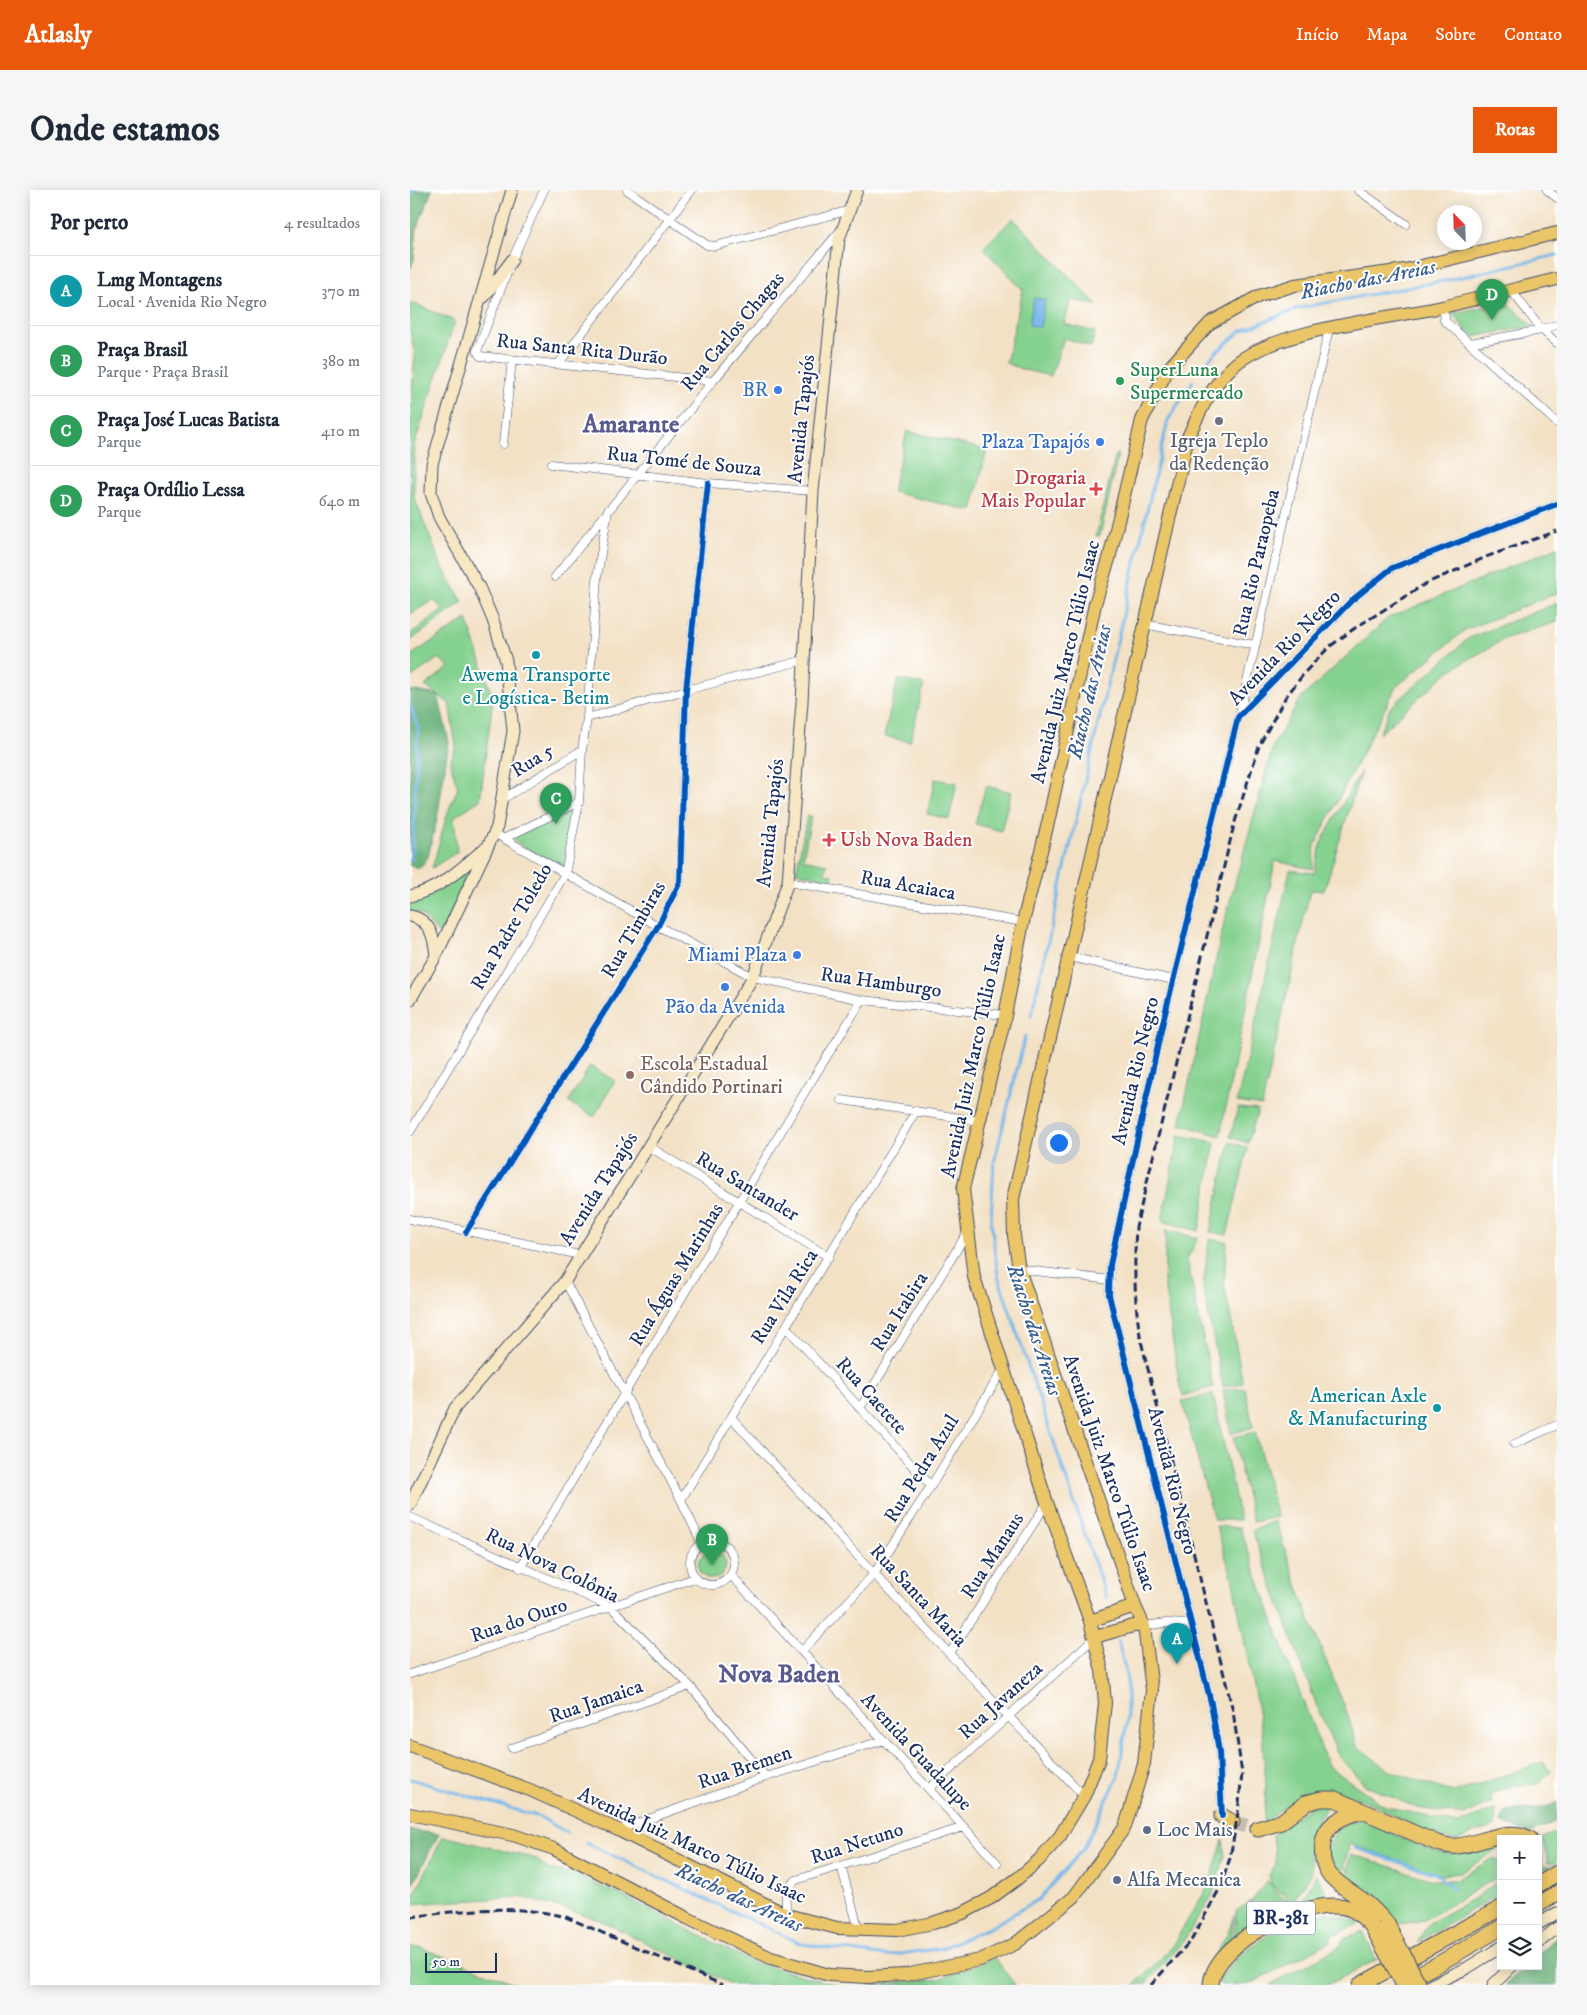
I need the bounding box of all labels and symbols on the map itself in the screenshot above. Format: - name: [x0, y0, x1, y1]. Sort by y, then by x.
- north arrow: [1437, 205, 1482, 250]
- water label: Riacho das Areias: [1297, 254, 1438, 306]
- street label: Rua Carlos Chagas: [676, 267, 791, 397]
- pin: D: [1476, 279, 1508, 320]
- street label: Rua Santa Rita Durão: [495, 329, 669, 371]
- street label: Avenida Tapajós: [783, 353, 821, 485]
- place label: SuperLuna Supermercado: [1130, 358, 1243, 406]
- marker: SuperLuna Supermercado: [1114, 375, 1126, 387]
- place label: BR: [742, 378, 768, 403]
- marker: BR: [772, 384, 784, 396]
- district label: Amarante: [582, 409, 680, 440]
- marker: Igreja Teplo da Redenção: [1213, 415, 1225, 427]
- place label: Igreja Teplo da Redenção: [1169, 429, 1269, 477]
- place label: Plaza Tapajós: [981, 430, 1090, 455]
- marker: Plaza Tapajós: [1094, 436, 1106, 448]
- street label: Rua Tomé de Souza: [605, 441, 763, 483]
- place label: Drogaria Mais Popular: [980, 466, 1087, 514]
- marker: Drogaria Mais Popular: [1090, 483, 1102, 495]
- street label: Rua Rio Paraopeba: [1228, 487, 1286, 639]
- street label: Avenida Juiz Marco Túlio Isaac: [1026, 537, 1106, 786]
- street label: Avenida Rio Negro: [1223, 585, 1347, 711]
- water label: Riacho das Areias: [1062, 622, 1118, 763]
- marker: Awema Transporte e Logística- Betim: [530, 649, 542, 661]
- place label: Awema Transporte e Logística- Betim: [461, 663, 611, 711]
- street label: Rua 5: [507, 738, 559, 784]
- street label: Avenida Tapajós: [752, 757, 790, 889]
- pin: C: [540, 783, 572, 824]
- place label: Usb Nova Baden: [840, 828, 973, 853]
- marker: Usb Nova Baden: [822, 833, 836, 847]
- street label: Rua Padre Toledo: [466, 859, 558, 995]
- street label: Rua Acaiaca: [858, 865, 958, 907]
- street label: Rua Timbiras: [596, 877, 672, 983]
- street label: Avenida Juiz Marco Túlio Isaac: [936, 931, 1012, 1180]
- place label: Miami Plaza: [687, 943, 787, 968]
- marker: Miami Plaza: [791, 949, 803, 961]
- street label: Rua Hamburgo: [819, 962, 943, 1004]
- marker: Pão da Avenida: [719, 981, 731, 993]
- street label: Avenida Rio Negro: [1107, 994, 1165, 1148]
- place label: Pão da Avenida: [665, 995, 786, 1020]
- place label: Escola Estadual Cândido Portinari: [640, 1052, 783, 1100]
- marker: Escola Estadual Cândido Portinari: [624, 1069, 636, 1081]
- street label: Avenida Tapajós: [554, 1127, 644, 1250]
- your location: [1046, 1130, 1072, 1156]
- street label: Rua Santander: [691, 1146, 804, 1228]
- street label: Rua Águas Marinhas: [623, 1198, 730, 1351]
- street label: Rua Vila Rica: [746, 1244, 824, 1349]
- water label: Riacho das Areias: [1000, 1260, 1068, 1400]
- street label: Rua Itabira: [866, 1267, 934, 1356]
- street label: Avenida Juiz Marco Túlio Isaac: [1057, 1351, 1161, 1595]
- street label: Rua Caetete: [830, 1352, 912, 1440]
- place label: American Axle & Manufacturing: [1288, 1384, 1427, 1432]
- marker: American Axle & Manufacturing: [1431, 1402, 1443, 1414]
- street label: Avenida Rio Negro: [1142, 1405, 1202, 1557]
- street label: Rua Pedra Azul: [879, 1410, 965, 1528]
- street label: Rua Manaus: [956, 1508, 1030, 1604]
- street label: Rua Nova Colônia: [481, 1523, 623, 1609]
- pin: B: [696, 1524, 728, 1565]
- street label: Rua Santa Maria: [864, 1539, 973, 1653]
- street label: Rua do Ouro: [467, 1593, 571, 1649]
- pin: A: [1161, 1623, 1193, 1664]
- street label: Rua Javaneza: [954, 1656, 1049, 1745]
- district label: Nova Baden: [718, 1659, 841, 1690]
- street label: Rua Jamaica: [546, 1674, 647, 1730]
- street label: Avenida Guadalupe: [855, 1688, 977, 1816]
- street label: Rua Bremen: [695, 1740, 796, 1796]
- street label: Avenida Juiz Marco Túlio Isaac: [574, 1782, 810, 1910]
- street label: Rua Netuno: [807, 1817, 907, 1871]
- place label: Loc Mais: [1157, 1818, 1233, 1843]
- marker: Loc Mais: [1141, 1824, 1153, 1836]
- water label: Riacho das Areias: [670, 1857, 807, 1939]
- place label: Alfa Mecanica: [1127, 1868, 1241, 1893]
- marker: Alfa Mecanica: [1111, 1874, 1123, 1886]
- road number: BR-381: [1247, 1902, 1315, 1935]
- scale bar: [425, 1950, 498, 1973]

